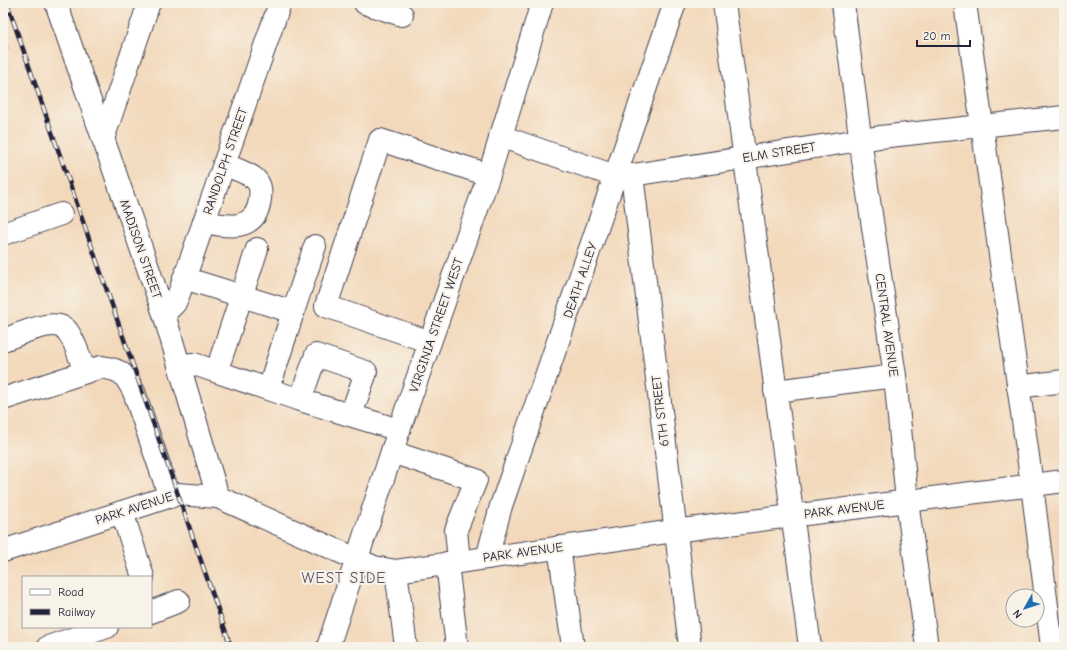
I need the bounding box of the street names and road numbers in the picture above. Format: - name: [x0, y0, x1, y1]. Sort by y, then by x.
- street label: RANDOLPH STREET: [200, 105, 250, 216]
- street label: ELM STREET: [741, 139, 817, 165]
- street label: MADISON STREET: [117, 197, 165, 301]
- street label: DEATH ALLEY: [560, 240, 600, 320]
- street label: VIRGINIA STREET WEST: [406, 256, 466, 394]
- street label: CENTRAL AVENUE: [872, 272, 902, 378]
- street label: 6TH STREET: [648, 374, 672, 448]
- street label: PARK AVENUE: [93, 488, 175, 528]
- street label: PARK AVENUE: [803, 497, 885, 521]
- street label: PARK AVENUE: [482, 539, 564, 565]

